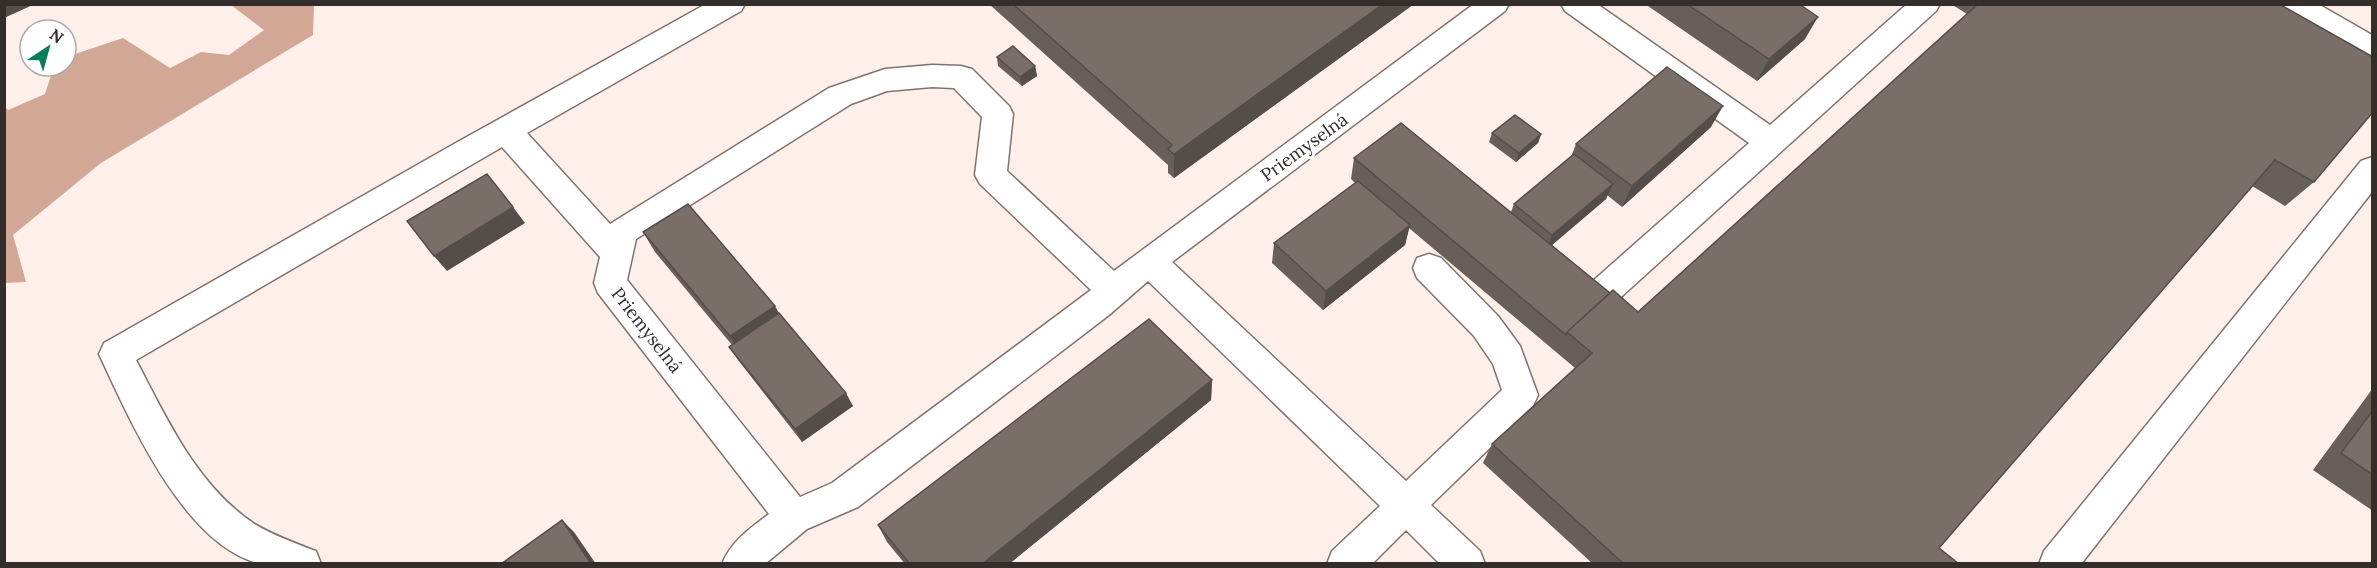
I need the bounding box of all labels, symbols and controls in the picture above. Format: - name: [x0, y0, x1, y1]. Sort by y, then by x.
- north arrow: [18, 18, 78, 78]
- text: N: [46, 24, 68, 48]
- street label: Priemyselná: [1256, 108, 1352, 186]
- street label: Priemyselná: [606, 283, 688, 377]

